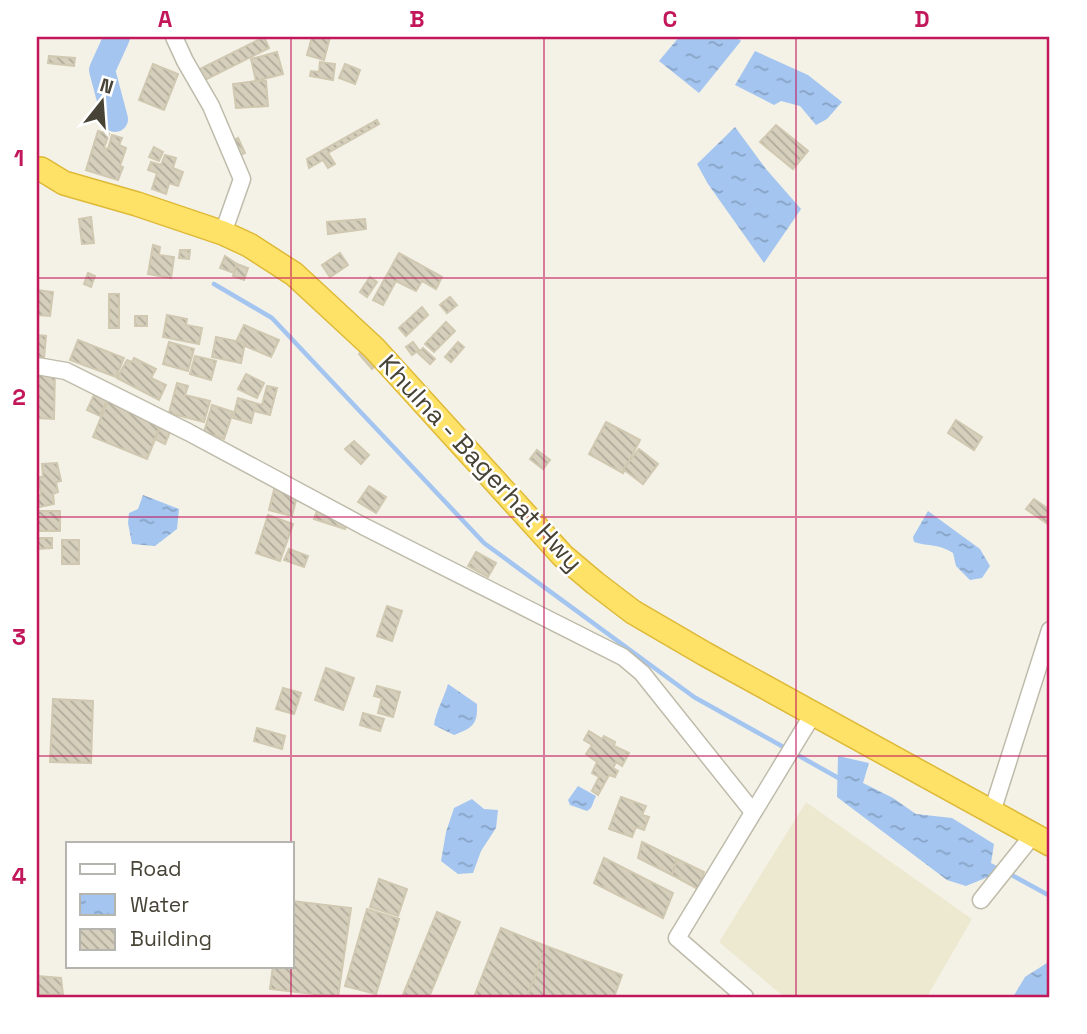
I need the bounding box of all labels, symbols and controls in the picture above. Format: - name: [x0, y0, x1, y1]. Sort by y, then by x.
- text: A: [158, 4, 173, 34]
- text: B: [409, 4, 425, 34]
- text: C: [663, 4, 677, 34]
- text: D: [914, 4, 930, 34]
- north arrow: [66, 66, 136, 136]
- text: N: [97, 72, 117, 100]
- text: 1: [14, 143, 24, 173]
- street label: Khulna - Bagerhat Hwy: [372, 347, 590, 579]
- text: 2: [12, 382, 26, 412]
- text: 3: [12, 622, 26, 652]
- legend: [66, 842, 294, 968]
- text: Road: [130, 855, 182, 882]
- text: 4: [12, 861, 27, 891]
- text: Water: [130, 891, 189, 918]
- text: Building: [130, 925, 212, 952]

